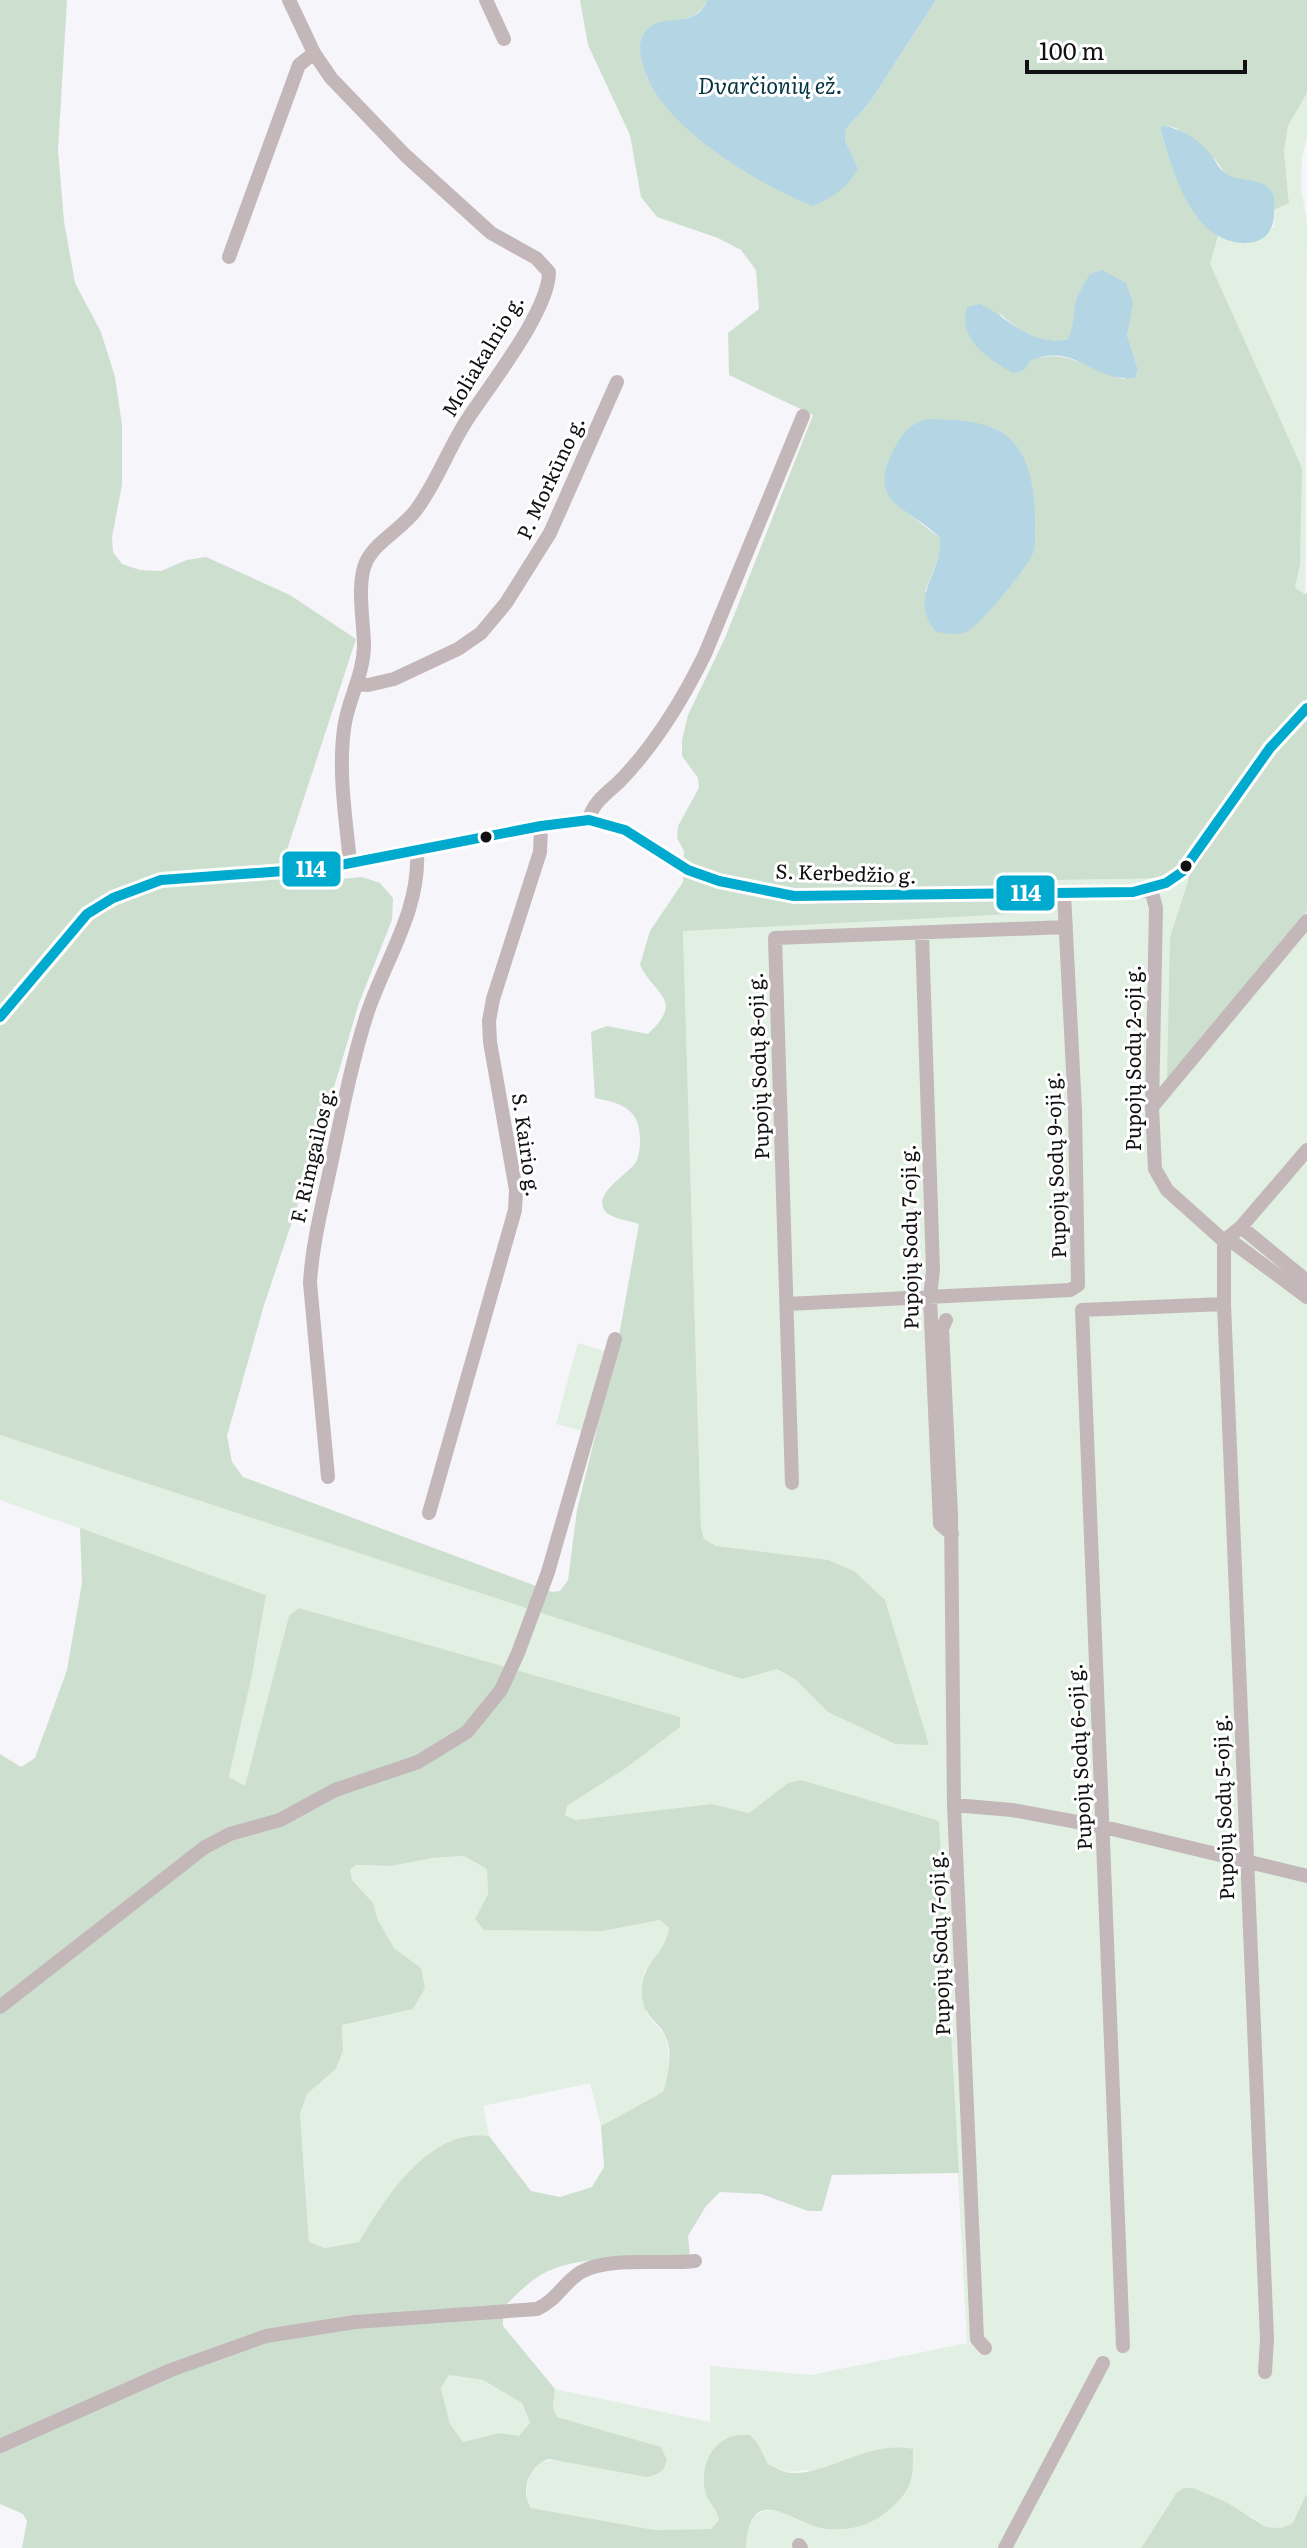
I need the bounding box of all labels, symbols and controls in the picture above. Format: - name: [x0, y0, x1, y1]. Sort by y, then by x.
- scale bar: [1027, 24, 1245, 74]
- text: 100 m: [1039, 32, 1105, 67]
- water label: Dvarčionių ež.: [698, 68, 842, 101]
- street label: Moliakalnio g.: [433, 288, 530, 422]
- street label: P. Morkūno g.: [508, 411, 591, 544]
- unlabelled marker: [478, 829, 494, 845]
- line badge: 114: [281, 850, 342, 888]
- text: 114: [296, 851, 326, 884]
- street label: S. Kerbedžio g.: [775, 855, 917, 889]
- unlabelled marker: [1178, 858, 1194, 874]
- line badge: 114: [995, 874, 1056, 912]
- text: 114: [1011, 875, 1041, 908]
- street label: Pupojų Sodų 2-oji g.: [1117, 965, 1147, 1151]
- street label: Pupojų Sodų 8-oji g.: [739, 972, 775, 1160]
- street label: Pupojų Sodų 9-oji g.: [1036, 1071, 1072, 1259]
- street label: F. Rimgailos g.: [281, 1084, 341, 1226]
- street label: S. Kairio g.: [506, 1091, 550, 1199]
- street label: Pupojų Sodų 7-oji g.: [891, 1144, 925, 1330]
- street label: Pupojų Sodų 6-oji g.: [1058, 1663, 1098, 1851]
- street label: Pupojų Sodų 5-oji g.: [1204, 1713, 1240, 1901]
- street label: Pupojų Sodų 7-oji g.: [920, 1850, 956, 2036]

